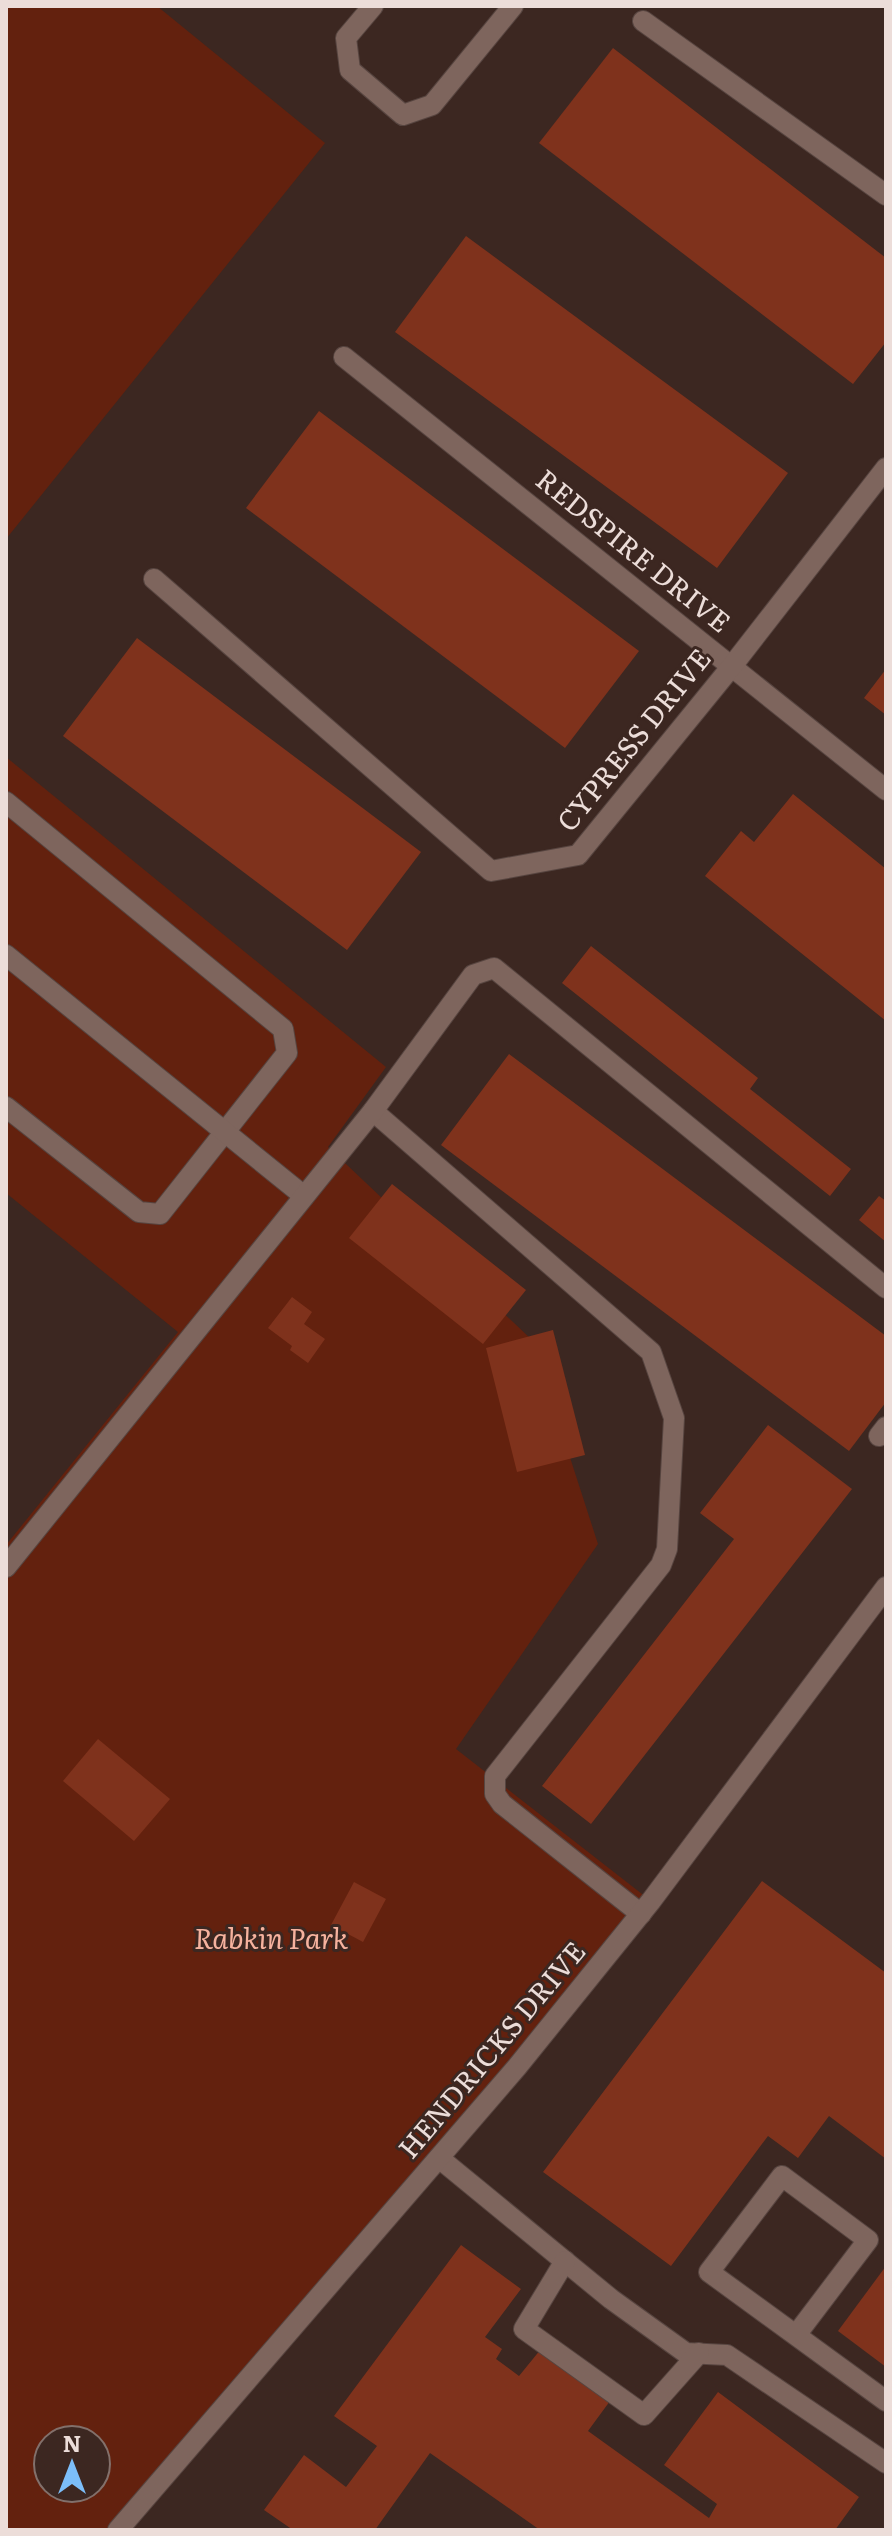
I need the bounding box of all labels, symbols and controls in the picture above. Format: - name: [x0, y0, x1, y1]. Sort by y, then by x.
- street label: REDSPIRE DRIVE: [528, 458, 741, 641]
- street label: CYPRESS DRIVE: [545, 638, 720, 839]
- park label: Rabkin Park: [194, 1916, 349, 1958]
- street label: HENDRICKS DRIVE: [387, 1931, 594, 2167]
- north arrow: [32, 2424, 112, 2504]
- text: N: [63, 2426, 81, 2459]

